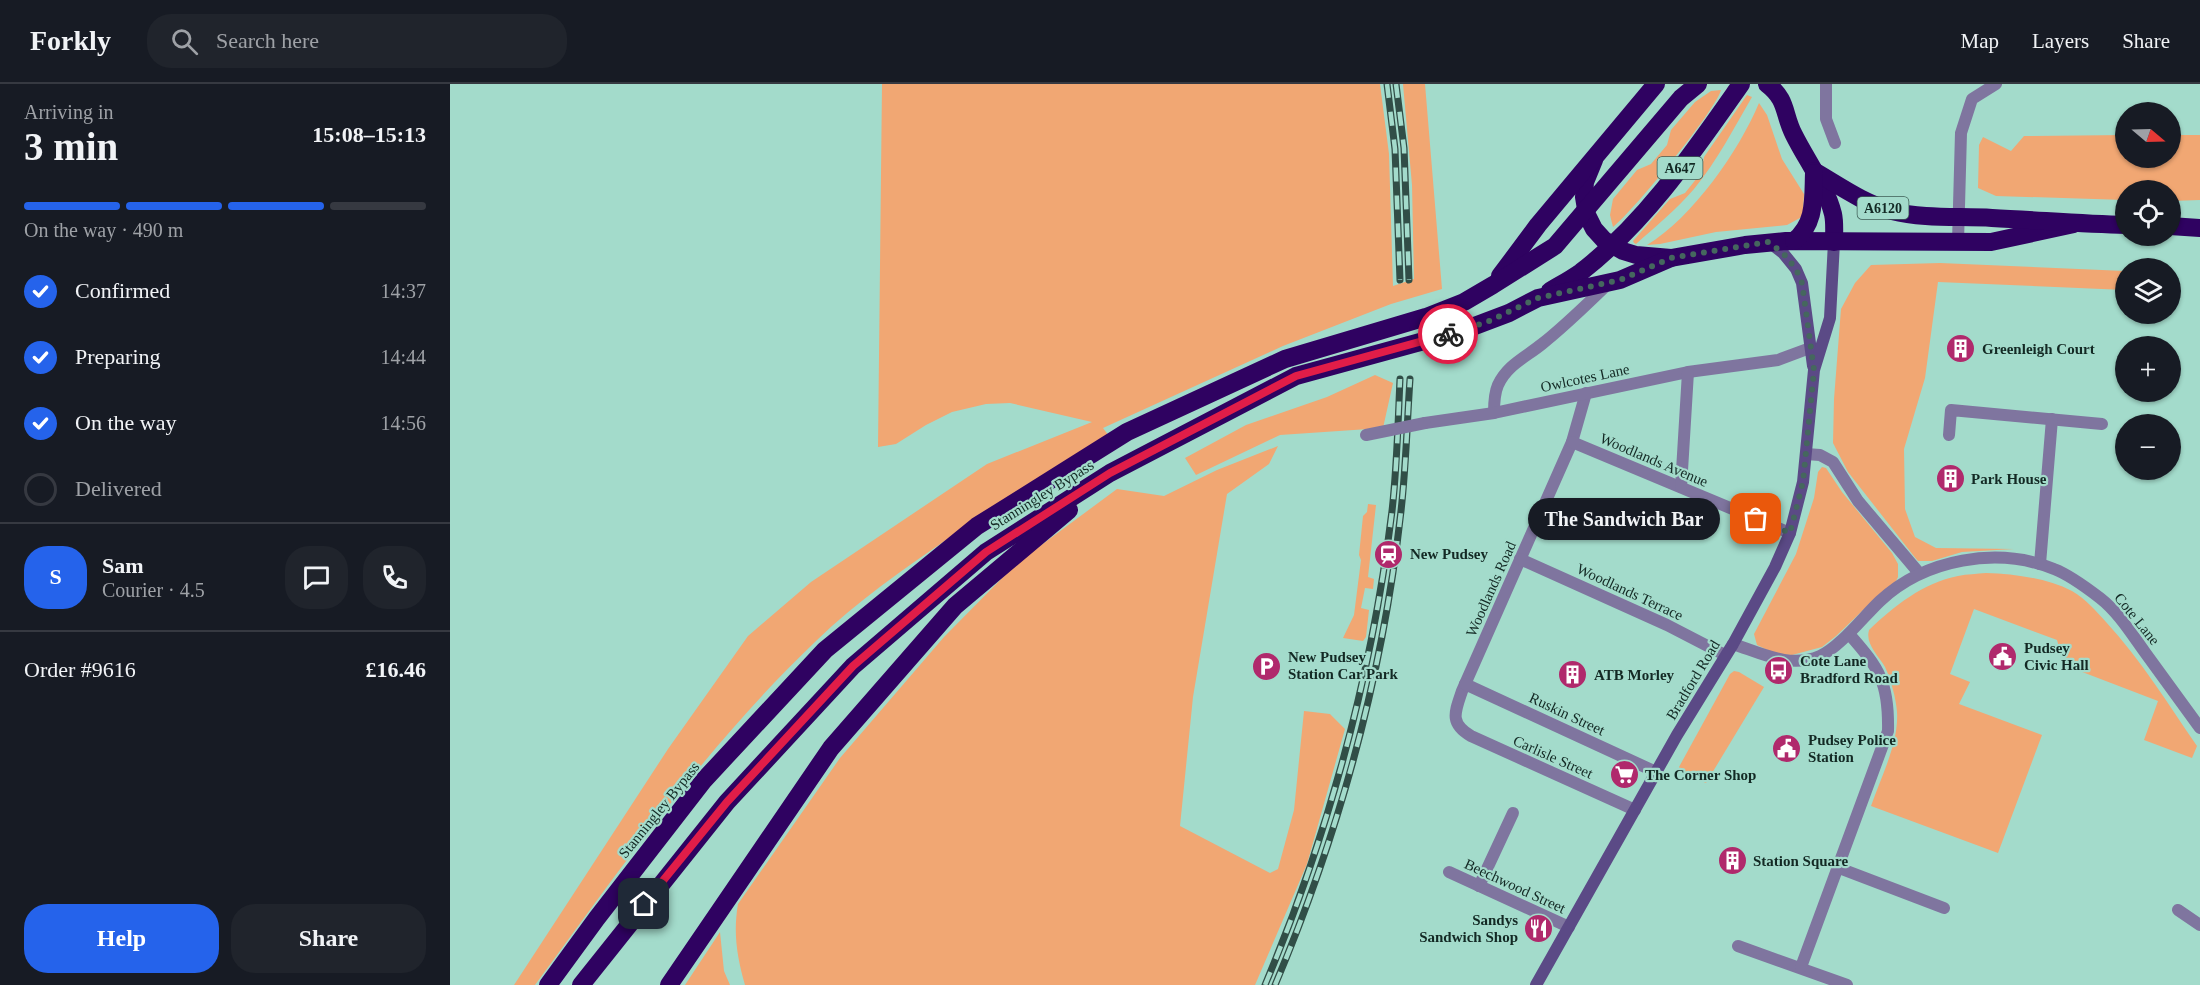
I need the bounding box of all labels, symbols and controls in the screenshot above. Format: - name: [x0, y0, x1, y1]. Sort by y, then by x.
- search box: [147, 14, 567, 68]
- text: Forkly: [30, 25, 111, 56]
- icon: search: [168, 25, 201, 58]
- text: Search here: [216, 28, 319, 53]
- text: Map: [1961, 29, 1999, 53]
- text: Layers: [2032, 29, 2089, 53]
- text: Share: [2122, 29, 2170, 53]
- text: Arriving in: [24, 101, 113, 123]
- north arrow: [2115, 102, 2181, 168]
- map controls: [2115, 102, 2181, 480]
- text: 15:08–15:13: [312, 122, 426, 147]
- text: 3 min: [24, 125, 118, 168]
- road number: A647: [1658, 157, 1702, 179]
- button: locate: [2115, 180, 2181, 246]
- road number: A6120: [1858, 197, 1908, 219]
- text: On the way · 490 m: [24, 219, 183, 241]
- button: layers: [2115, 258, 2181, 324]
- icon: check: [24, 275, 57, 308]
- text: Confirmed: [75, 278, 170, 303]
- text: 14:37: [380, 280, 426, 302]
- courier: [1418, 304, 1478, 364]
- icon: bike: [1432, 318, 1465, 351]
- building icon: Greenleigh Court: [1945, 333, 1977, 365]
- button: +: [2115, 336, 2181, 402]
- icon: check: [24, 341, 57, 374]
- place label: Greenleigh Court: [1982, 341, 2095, 357]
- text: Preparing: [75, 344, 161, 369]
- text: 14:44: [380, 346, 426, 368]
- street label: Owlcotes Lane: [1539, 361, 1631, 395]
- icon: check: [24, 407, 57, 440]
- text: On the way: [75, 410, 176, 435]
- text: 14:56: [380, 412, 426, 434]
- button: −: [2115, 414, 2181, 480]
- street label: Woodlands Avenue: [1598, 430, 1711, 490]
- street label: Stanningley Bypass: [987, 457, 1097, 533]
- building icon: Park House: [1934, 463, 1966, 495]
- place label: Park House: [1971, 471, 2047, 487]
- text: Delivered: [75, 476, 162, 501]
- pin: [1730, 493, 1781, 544]
- callout: The Sandwich Bar: [1528, 498, 1720, 540]
- icon: bag: [1739, 502, 1772, 535]
- text: The Sandwich Bar: [1545, 508, 1703, 530]
- station icon: New Pudsey: [1373, 538, 1405, 570]
- street label: Woodlands Road: [1463, 538, 1519, 639]
- button: chat: [285, 546, 348, 609]
- button: phone: [363, 546, 426, 609]
- place label: New Pudsey: [1410, 546, 1488, 562]
- text: Sam: [102, 553, 144, 578]
- street label: Woodlands Terrace: [1574, 560, 1686, 624]
- text: S: [49, 564, 62, 589]
- text: Courier · 4.5: [102, 579, 205, 601]
- street label: Cote Lane: [2111, 590, 2163, 648]
- street label: Bradford Road: [1663, 637, 1723, 723]
- place label: Pudsey Civic Hall: [2024, 640, 2089, 673]
- public building icon: Pudsey Civic Hall: [1987, 641, 2019, 673]
- place label: New Pudsey Station Car Park: [1288, 649, 1398, 682]
- parking icon: New Pudsey Station Car Park: [1251, 650, 1283, 682]
- place label: Cote Lane Bradford Road: [1800, 653, 1899, 686]
- bus stop icon: Cote Lane Bradford Road: [1763, 654, 1795, 686]
- text: Order #9616: [24, 657, 136, 682]
- text: £16.46: [366, 657, 426, 682]
- building icon: ATB Morley: [1557, 659, 1589, 691]
- place label: ATB Morley: [1594, 667, 1675, 683]
- street label: Ruskin Street: [1527, 690, 1608, 739]
- street label: Carlisle Street: [1511, 732, 1596, 782]
- place label: Pudsey Police Station: [1808, 732, 1896, 765]
- public building icon: Pudsey Police Station: [1771, 733, 1803, 765]
- street label: Stanningley Bypass: [615, 759, 703, 861]
- supermarket icon: The Corner Shop: [1608, 759, 1640, 791]
- place label: The Corner Shop: [1645, 767, 1756, 783]
- building icon: Station Square: [1716, 845, 1748, 877]
- place label: Station Square: [1753, 853, 1849, 869]
- street label: Beechwood Street: [1462, 856, 1569, 917]
- pin: [618, 878, 669, 929]
- icon: home: [627, 887, 660, 920]
- button: Help: [24, 904, 219, 973]
- button: Share: [231, 904, 426, 973]
- place label: Sandys Sandwich Shop: [1419, 912, 1518, 945]
- restaurant icon: Sandys Sandwich Shop: [1523, 913, 1555, 945]

